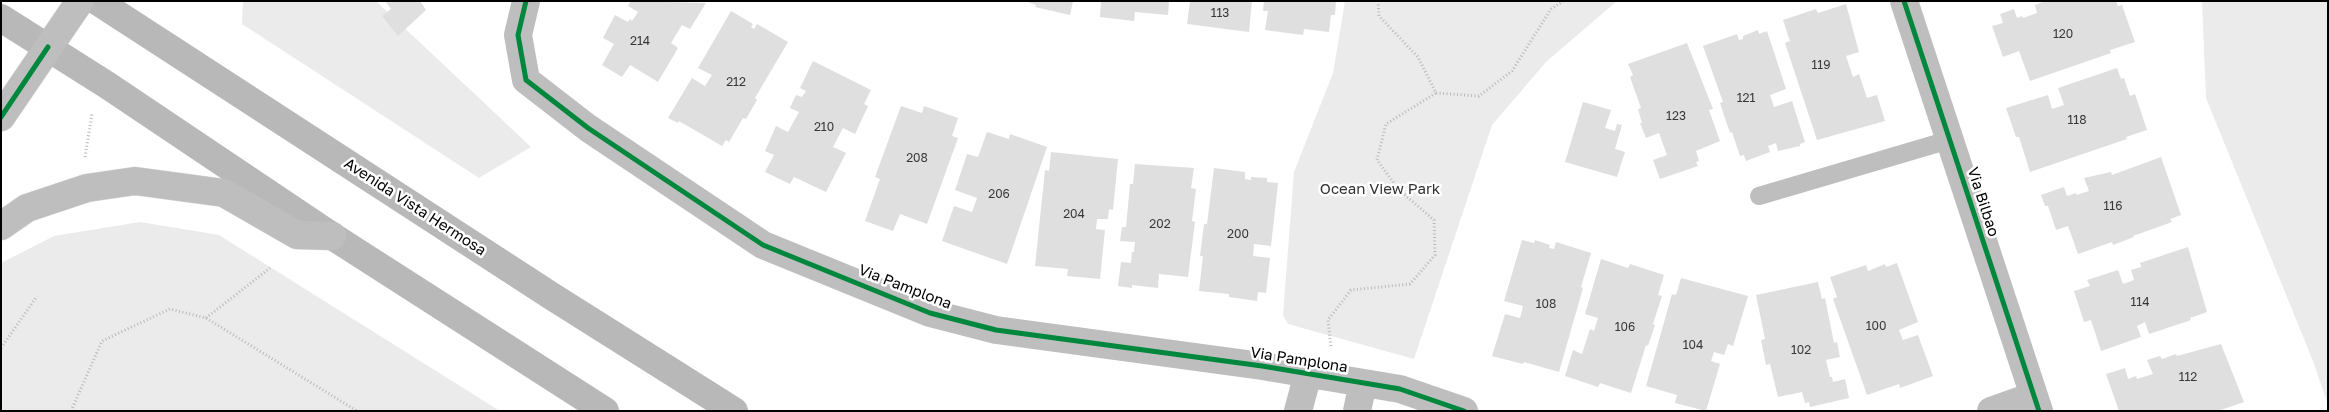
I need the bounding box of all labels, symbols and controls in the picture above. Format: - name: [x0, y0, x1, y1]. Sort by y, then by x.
- house number: 113: [1211, 6, 1229, 20]
- house number: 120: [2053, 27, 2073, 41]
- house number: 214: [630, 34, 650, 48]
- house number: 119: [1812, 58, 1830, 72]
- house number: 212: [726, 75, 746, 89]
- house number: 121: [1737, 91, 1755, 105]
- house number: 123: [1666, 109, 1686, 123]
- house number: 118: [2068, 113, 2086, 127]
- house number: 210: [814, 120, 834, 134]
- house number: 208: [906, 151, 928, 165]
- street label: Avenida Vista Hermosa: [341, 154, 489, 260]
- street label: Via Bilbao: [1963, 165, 2003, 239]
- park label: Ocean View Park: [1320, 180, 1440, 198]
- house number: 206: [988, 187, 1010, 201]
- house number: 116: [2104, 199, 2122, 213]
- house number: 204: [1063, 207, 1085, 221]
- house number: 202: [1149, 217, 1171, 231]
- house number: 200: [1227, 227, 1249, 241]
- street label: Via Pamplona: [856, 261, 954, 313]
- house number: 114: [2131, 295, 2149, 309]
- house number: 108: [1536, 297, 1556, 311]
- house number: 100: [1866, 319, 1886, 333]
- house number: 106: [1615, 320, 1635, 334]
- house number: 104: [1683, 338, 1703, 352]
- street label: Via Pamplona: [1249, 343, 1349, 377]
- house number: 102: [1791, 343, 1811, 357]
- house number: 112: [2179, 370, 2197, 384]

